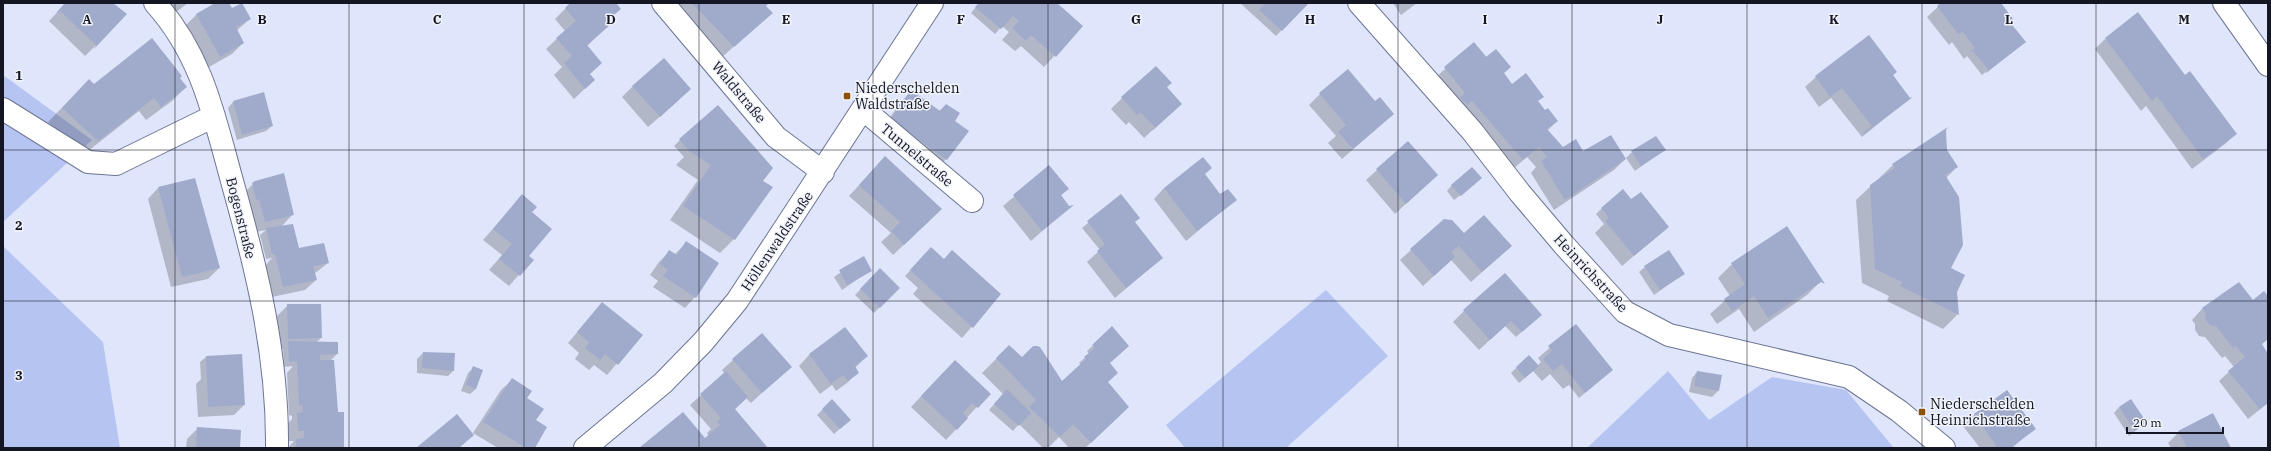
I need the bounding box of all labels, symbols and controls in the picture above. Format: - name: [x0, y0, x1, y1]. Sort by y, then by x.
- text: A: [82, 11, 92, 28]
- text: B: [257, 11, 267, 28]
- text: C: [433, 11, 442, 28]
- text: D: [606, 11, 616, 28]
- text: E: [782, 11, 790, 28]
- text: F: [957, 11, 965, 28]
- text: G: [1131, 11, 1141, 28]
- text: H: [1305, 11, 1316, 28]
- text: I: [1483, 11, 1488, 28]
- text: J: [1657, 11, 1664, 28]
- text: K: [1829, 11, 1839, 28]
- text: L: [2005, 11, 2013, 28]
- text: M: [2178, 11, 2190, 28]
- street label: Waldstraße: [708, 57, 770, 127]
- text: 1: [15, 67, 23, 84]
- place label: Niederschelden Waldstraße: [855, 79, 960, 113]
- marker: Niederschelden Waldstraße: [842, 91, 852, 101]
- street label: Tunnelstraße: [877, 119, 957, 191]
- street label: Bogenstraße: [222, 175, 260, 261]
- street label: Höllenwaldstraße: [737, 188, 817, 294]
- text: 2: [15, 217, 23, 234]
- street label: Heinrichstraße: [1550, 230, 1632, 316]
- text: 3: [15, 367, 23, 384]
- place label: Niederschelden Heinrichstraße: [1930, 395, 2035, 429]
- marker: Niederschelden Heinrichstraße: [1917, 407, 1927, 417]
- scale bar: [2127, 409, 2223, 435]
- text: 20 m: [2133, 415, 2162, 430]

